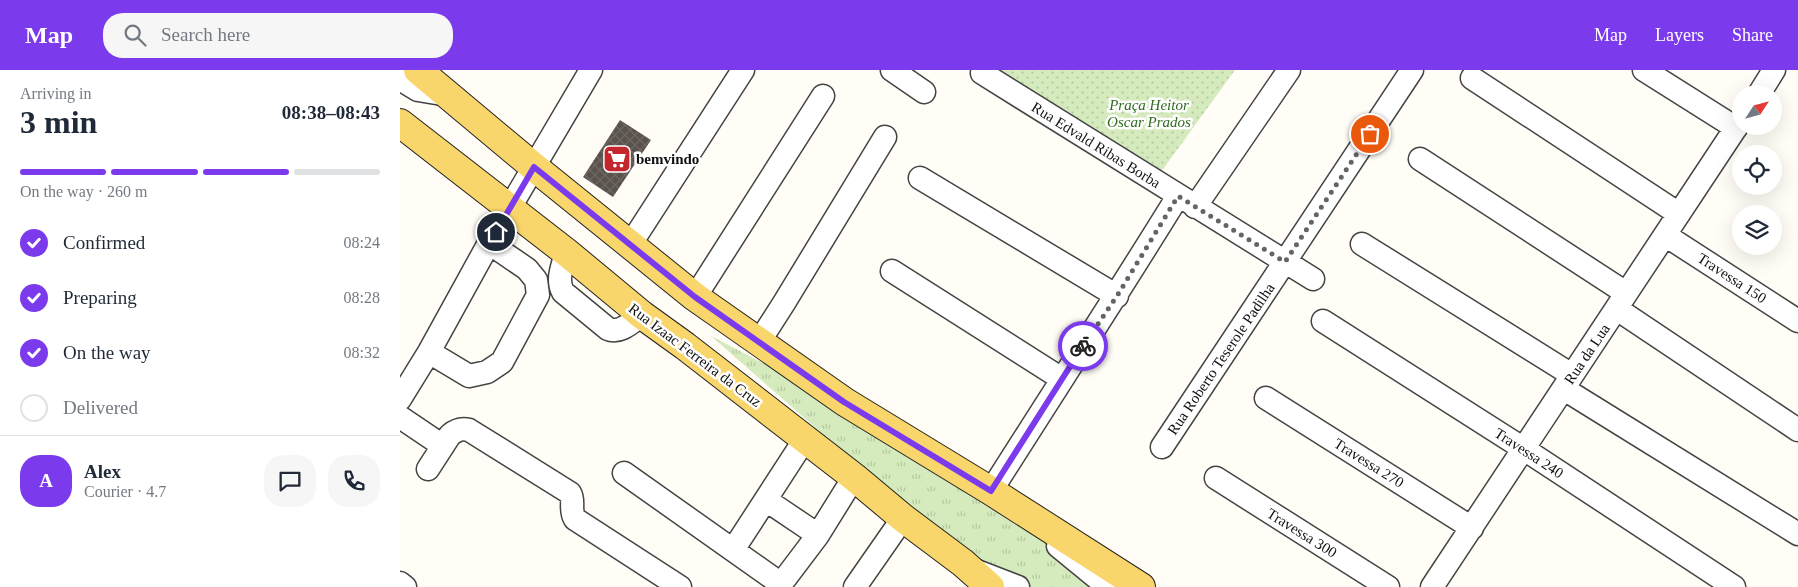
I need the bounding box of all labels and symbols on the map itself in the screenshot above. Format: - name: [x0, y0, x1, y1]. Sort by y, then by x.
- north arrow: [1732, 85, 1782, 135]
- park label: Praça Heitor Oscar Prados: [1107, 97, 1191, 130]
- street label: Rua Edvald Ribas Borba: [1029, 99, 1164, 191]
- pin: [1349, 113, 1391, 155]
- supermarket icon: bemvindo: [602, 144, 632, 174]
- place label: bemvindo: [636, 151, 699, 167]
- pin: [475, 211, 517, 253]
- street label: Travessa 150: [1695, 250, 1769, 306]
- street label: Rua Roberto Teserole Padilha: [1164, 280, 1278, 438]
- street label: Rua Izaac Ferreira da Cruz: [626, 300, 765, 410]
- courier: [1058, 321, 1108, 371]
- street label: Rua da Lua: [1561, 321, 1613, 387]
- street label: Travessa 240: [1492, 425, 1566, 481]
- street label: Travessa 270: [1331, 435, 1407, 491]
- street label: Travessa 300: [1264, 505, 1340, 561]

